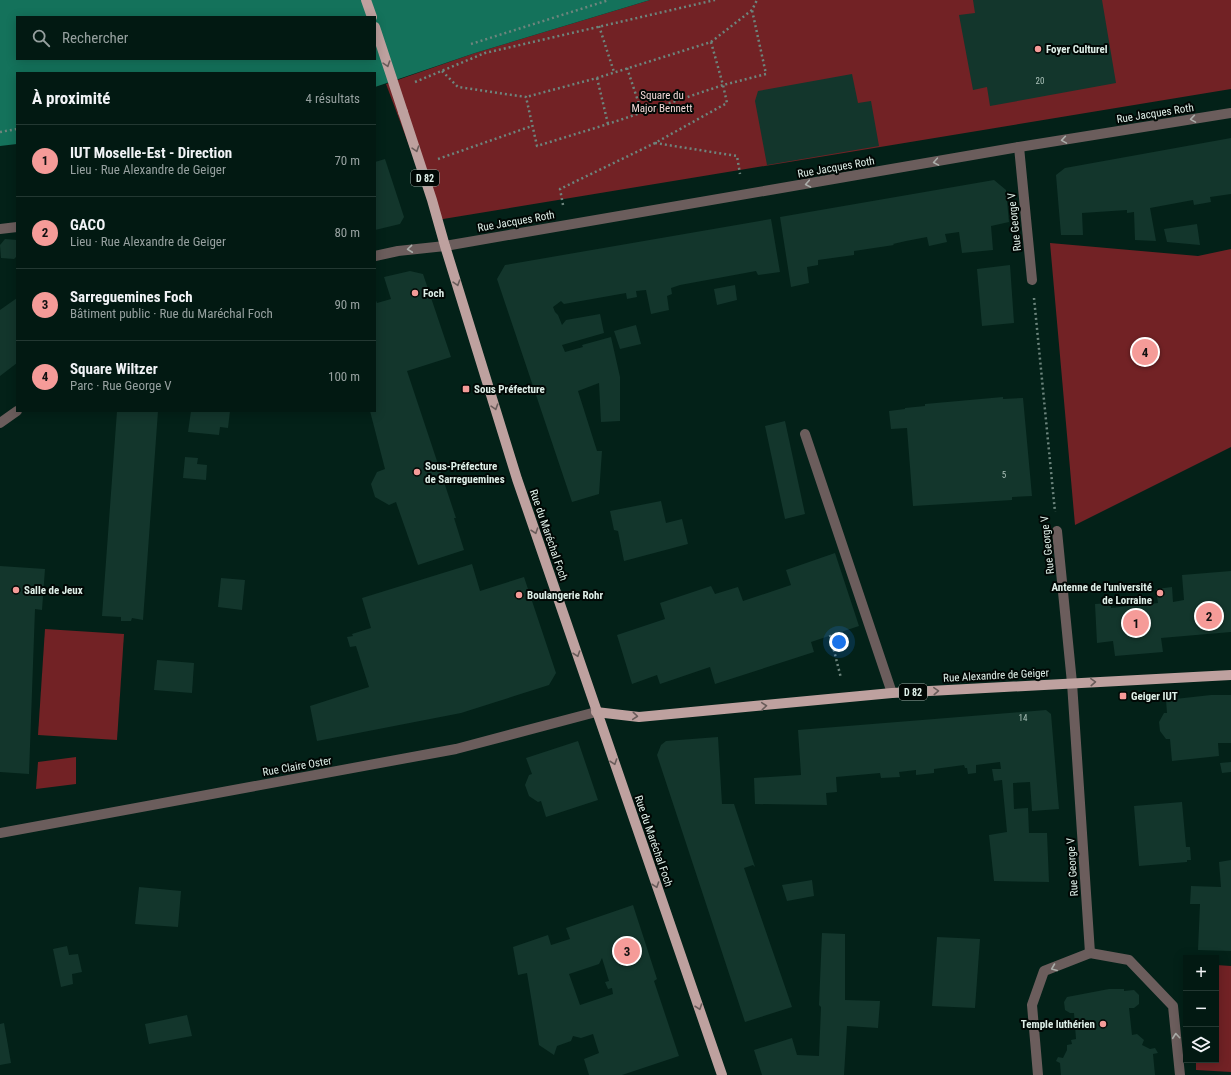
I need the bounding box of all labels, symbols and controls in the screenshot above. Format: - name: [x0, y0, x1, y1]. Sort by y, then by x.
- search box: [16, 16, 376, 60]
- icon: search: [30, 27, 52, 49]
- text: Rechercher: [62, 29, 128, 47]
- place label: Foyer Culturel: [1046, 43, 1108, 56]
- marker: Foyer Culturel: [1033, 44, 1043, 54]
- one-way arrow: [383, 60, 391, 67]
- house number: 20: [1036, 76, 1044, 86]
- text: À proximité: [32, 88, 110, 108]
- park label: Square du Major Bennett: [632, 89, 692, 115]
- text: 4 résultats: [306, 91, 360, 106]
- street label: Rue Jacques Roth: [1116, 101, 1195, 126]
- one-way arrow: [1189, 114, 1196, 123]
- one-way arrow: [1061, 135, 1067, 144]
- text: IUT Moselle-Est - Direction: [70, 144, 232, 162]
- one-way arrow: [411, 145, 419, 152]
- text: 1: [42, 153, 48, 168]
- text: 70 m: [334, 153, 360, 168]
- street label: Rue Jacques Roth: [797, 154, 876, 181]
- one-way arrow: [933, 157, 939, 165]
- text: Lieu · Rue Alexandre de Geiger: [70, 162, 226, 177]
- road number: D 82: [411, 170, 439, 186]
- one-way arrow: [805, 179, 811, 187]
- street label: Rue George V: [1005, 192, 1024, 252]
- street label: Rue Jacques Roth: [477, 208, 556, 235]
- text: GACO: [70, 216, 105, 234]
- text: 2: [42, 225, 48, 240]
- text: 80 m: [334, 225, 360, 240]
- text: Lieu · Rue Alexandre de Geiger: [70, 234, 226, 249]
- one-way arrow: [407, 245, 413, 254]
- one-way arrow: [452, 280, 460, 287]
- place label: Foch: [423, 287, 444, 300]
- text: Sarreguemines Foch: [70, 288, 193, 306]
- marker: Foch: [410, 288, 420, 298]
- text: 3: [42, 297, 48, 312]
- text: 90 m: [334, 297, 360, 312]
- text: Bâtiment public · Rue du Maréchal Foch: [70, 306, 273, 321]
- pin: 4: [1132, 337, 1158, 367]
- text: Square Wiltzer: [70, 360, 158, 378]
- text: 4: [42, 369, 48, 384]
- text: 100 m: [328, 369, 360, 384]
- text: Parc · Rue George V: [70, 378, 172, 393]
- place label: Sous Préfecture: [474, 383, 545, 396]
- marker: Sous Préfecture: [461, 384, 471, 394]
- one-way arrow: [490, 404, 499, 411]
- place label: Sous-Préfecture de Sarreguemines: [425, 460, 505, 486]
- marker: Sous-Préfecture de Sarreguemines: [412, 467, 422, 477]
- house number: 5: [1002, 470, 1007, 480]
- street label: Rue du Maréchal Foch: [527, 488, 570, 583]
- street label: Rue George V: [1038, 515, 1057, 575]
- one-way arrow: [530, 528, 539, 535]
- place label: Antenne de l'université de Lorraine: [1051, 581, 1152, 607]
- place label: Salle de Jeux: [24, 584, 83, 597]
- marker: Salle de Jeux: [11, 585, 21, 595]
- marker: Antenne de l'université de Lorraine: [1155, 588, 1165, 598]
- place label: Boulangerie Rohr: [527, 589, 603, 602]
- marker: Boulangerie Rohr: [514, 590, 524, 600]
- pin: 2: [1196, 601, 1222, 631]
- pin: 1: [1123, 608, 1149, 638]
- your location: [829, 632, 849, 652]
- one-way arrow: [572, 651, 580, 658]
- street label: Rue Alexandre de Geiger: [943, 666, 1050, 685]
- one-way arrow: [1090, 678, 1096, 686]
- road number: D 82: [899, 684, 927, 700]
- one-way arrow: [933, 686, 939, 695]
- place label: Geiger IUT: [1131, 690, 1178, 703]
- marker: Geiger IUT: [1118, 691, 1128, 701]
- one-way arrow: [761, 701, 767, 710]
- one-way arrow: [632, 712, 638, 721]
- house number: 14: [1019, 713, 1028, 723]
- street label: Rue Claire Oster: [262, 754, 333, 779]
- one-way arrow: [609, 758, 617, 765]
- street label: Rue du Maréchal Foch: [632, 794, 675, 889]
- street label: Rue George V: [1064, 837, 1081, 897]
- one-way arrow: [652, 881, 660, 888]
- pin: 3: [614, 936, 640, 966]
- map controls: [1183, 955, 1219, 1063]
- button: +: [1183, 955, 1219, 991]
- one-way arrow: [1051, 963, 1058, 971]
- button: −: [1183, 991, 1219, 1027]
- one-way arrow: [694, 1004, 703, 1011]
- place label: Temple luthérien: [1021, 1018, 1095, 1031]
- marker: Temple luthérien: [1098, 1019, 1108, 1029]
- button: layers: [1183, 1027, 1219, 1063]
- one-way arrow: [1172, 1033, 1181, 1039]

